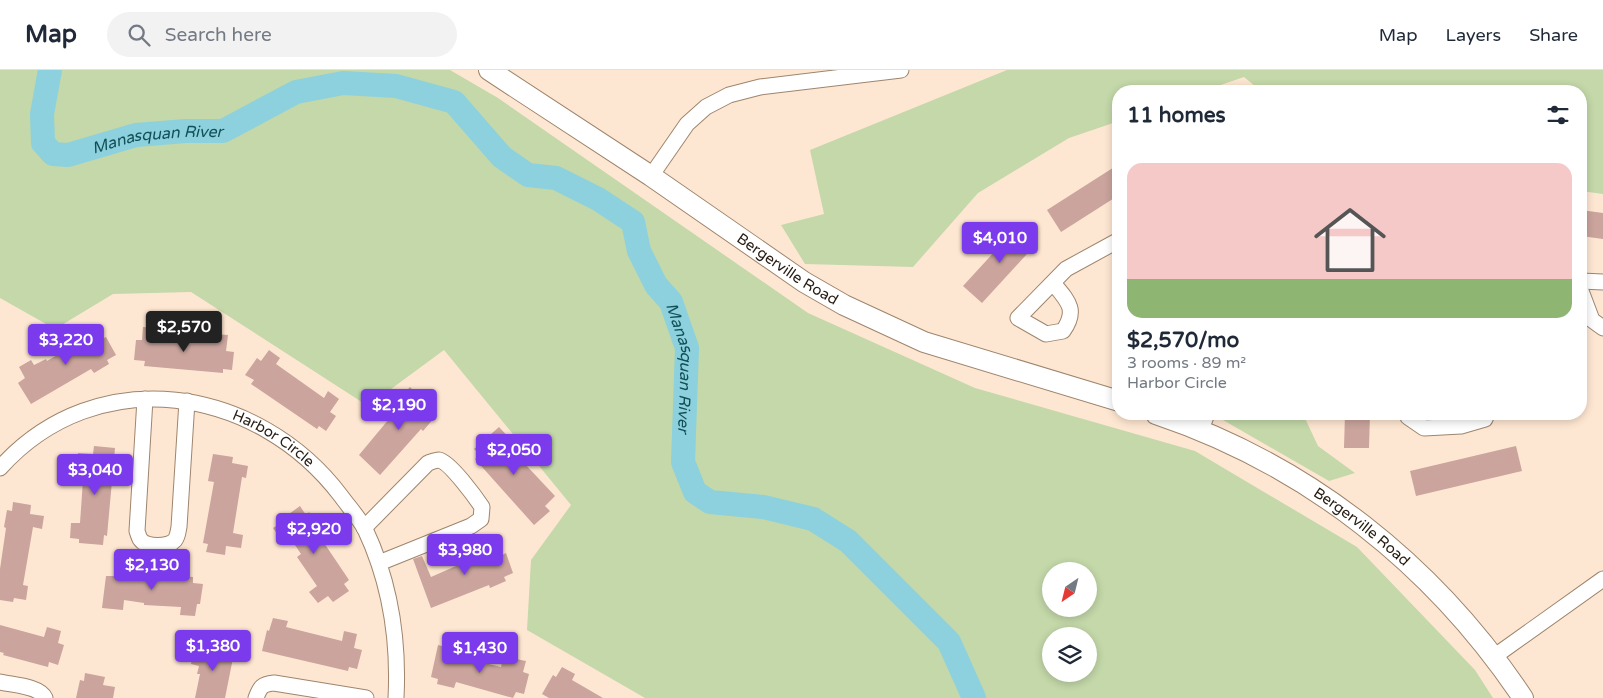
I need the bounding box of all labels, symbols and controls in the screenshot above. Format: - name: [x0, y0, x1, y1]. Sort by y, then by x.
- search box: [107, 12, 457, 57]
- text: Map: [25, 20, 77, 49]
- icon: search: [125, 21, 153, 49]
- text: Search here: [165, 24, 272, 46]
- text: Map: [1379, 24, 1418, 46]
- text: Layers: [1446, 24, 1501, 46]
- text: Share: [1529, 24, 1578, 46]
- icon: filters: [1544, 101, 1572, 129]
- text: 11 homes: [1127, 103, 1226, 128]
- water label: Manasquan River: [89, 122, 225, 158]
- icon: home: [1305, 195, 1395, 285]
- pin: $4,010: [959, 222, 1041, 264]
- text: $4,010: [973, 228, 1027, 248]
- street label: Bergerville Road: [734, 229, 841, 309]
- water label: Manasquan River: [661, 300, 697, 435]
- pin: $2,570: [143, 310, 225, 353]
- text: $2,570: [157, 317, 211, 337]
- pin: $3,220: [25, 324, 107, 366]
- text: $2,570/mo: [1127, 328, 1239, 353]
- text: $3,220: [39, 330, 93, 350]
- text: 3 rooms · 89 m²: [1127, 353, 1246, 373]
- text: Harbor Circle: [1127, 373, 1227, 393]
- pin: $2,190: [358, 388, 440, 431]
- text: $2,190: [372, 395, 426, 415]
- street label: Harbor Circle: [230, 406, 318, 471]
- pin: $2,050: [473, 434, 555, 476]
- text: $2,050: [487, 440, 541, 460]
- pin: $3,040: [54, 454, 136, 496]
- text: $3,040: [68, 460, 122, 480]
- street label: Bergerville Road: [1310, 484, 1414, 570]
- pin: $2,920: [273, 512, 355, 555]
- text: $2,920: [287, 519, 341, 539]
- pin: $3,980: [424, 534, 506, 576]
- text: $3,980: [438, 540, 492, 560]
- pin: $2,130: [111, 548, 193, 591]
- text: $2,130: [125, 555, 179, 575]
- north arrow: [1042, 562, 1098, 618]
- map controls: [1042, 562, 1097, 682]
- button: layers: [1042, 627, 1097, 682]
- pin: $1,380: [172, 630, 254, 672]
- pin: $1,430: [439, 632, 521, 674]
- text: $1,380: [186, 636, 240, 656]
- text: $1,430: [453, 638, 507, 658]

